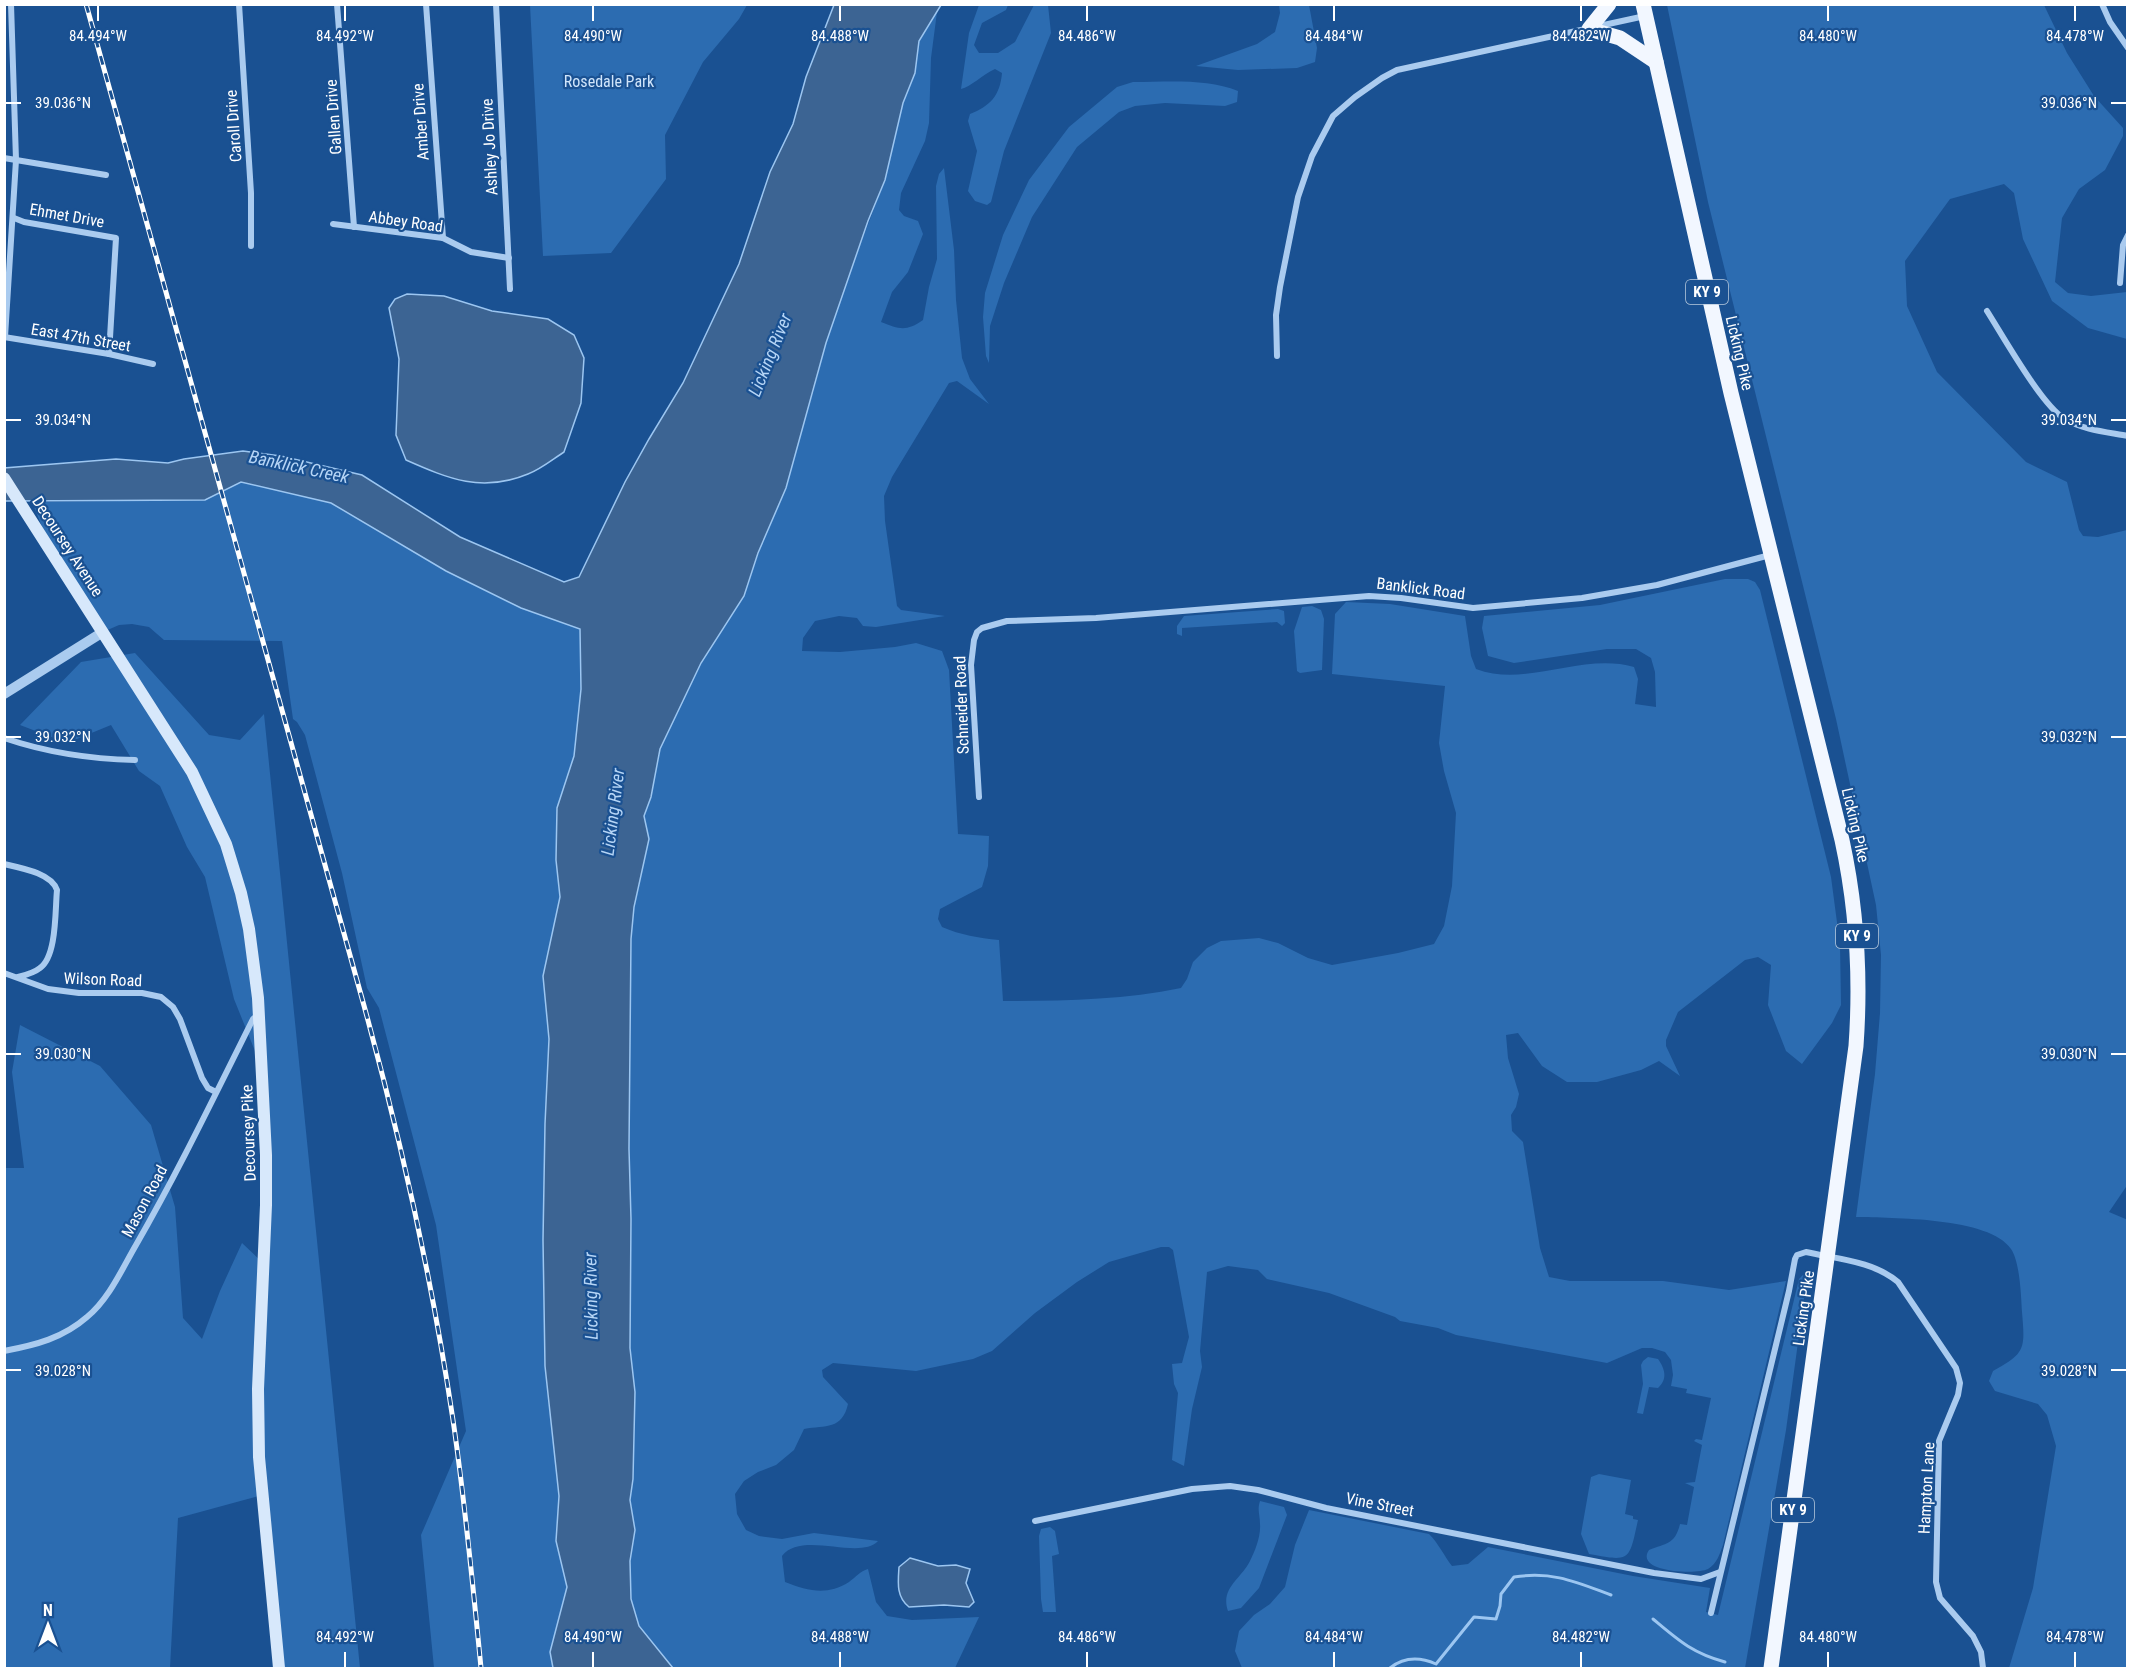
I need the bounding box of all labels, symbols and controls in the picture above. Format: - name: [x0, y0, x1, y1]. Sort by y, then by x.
- text: 84.494°W: [69, 27, 128, 45]
- text: 84.492°W: [316, 27, 375, 45]
- text: 84.490°W: [564, 27, 623, 45]
- text: 84.488°W: [811, 27, 870, 45]
- text: 84.486°W: [1058, 27, 1117, 45]
- text: 84.484°W: [1305, 27, 1364, 45]
- text: 84.482°W: [1552, 27, 1611, 45]
- text: 84.480°W: [1799, 27, 1858, 45]
- text: 84.478°W: [2046, 27, 2105, 45]
- park label: Rosedale Park: [564, 72, 655, 91]
- street label: Gallen Drive: [321, 79, 346, 155]
- street label: Amber Drive: [408, 83, 433, 161]
- street label: Caroll Drive: [221, 89, 246, 163]
- text: 39.036°N: [35, 94, 91, 112]
- text: 39.036°N: [2041, 94, 2097, 112]
- street label: Ashley Jo Drive: [477, 98, 502, 196]
- street label: Ehmet Drive: [28, 200, 106, 231]
- street label: Abbey Road: [368, 207, 444, 236]
- road number: KY 9: [1686, 280, 1728, 304]
- water label: Licking River: [743, 310, 796, 399]
- street label: Licking Pike: [1722, 314, 1757, 392]
- street label: East 47th Street: [30, 319, 132, 356]
- text: 39.034°N: [35, 411, 91, 429]
- text: 39.034°N: [2041, 411, 2097, 429]
- water label: Banklick Creek: [247, 446, 352, 488]
- street label: Decoursey Avenue: [28, 493, 107, 600]
- street label: Banklick Road: [1376, 574, 1466, 603]
- street label: Schneider Road: [950, 655, 973, 755]
- text: 39.032°N: [35, 728, 91, 746]
- text: 39.032°N: [2041, 728, 2097, 746]
- water label: Licking River: [597, 767, 628, 857]
- street label: Licking Pike: [1838, 786, 1873, 864]
- road number: KY 9: [1836, 924, 1878, 948]
- street label: Wilson Road: [63, 969, 142, 990]
- text: 39.030°N: [35, 1045, 91, 1063]
- text: 39.030°N: [2041, 1045, 2097, 1063]
- street label: Decoursey Pike: [237, 1084, 260, 1182]
- street label: Mason Road: [118, 1162, 171, 1240]
- water label: Licking River: [579, 1251, 602, 1340]
- street label: Licking Pike: [1789, 1269, 1818, 1347]
- text: 39.028°N: [35, 1362, 91, 1380]
- text: 39.028°N: [2041, 1362, 2097, 1380]
- street label: Hampton Lane: [1915, 1442, 1938, 1534]
- street label: Vine Street: [1344, 1489, 1416, 1520]
- road number: KY 9: [1772, 1498, 1814, 1522]
- north arrow: [18, 1595, 78, 1655]
- text: N: [43, 1601, 53, 1620]
- text: 84.492°W: [316, 1628, 375, 1646]
- text: 84.490°W: [564, 1628, 623, 1646]
- text: 84.488°W: [811, 1628, 870, 1646]
- text: 84.486°W: [1058, 1628, 1117, 1646]
- text: 84.484°W: [1305, 1628, 1364, 1646]
- text: 84.482°W: [1552, 1628, 1611, 1646]
- text: 84.480°W: [1799, 1628, 1858, 1646]
- text: 84.478°W: [2046, 1628, 2105, 1646]

